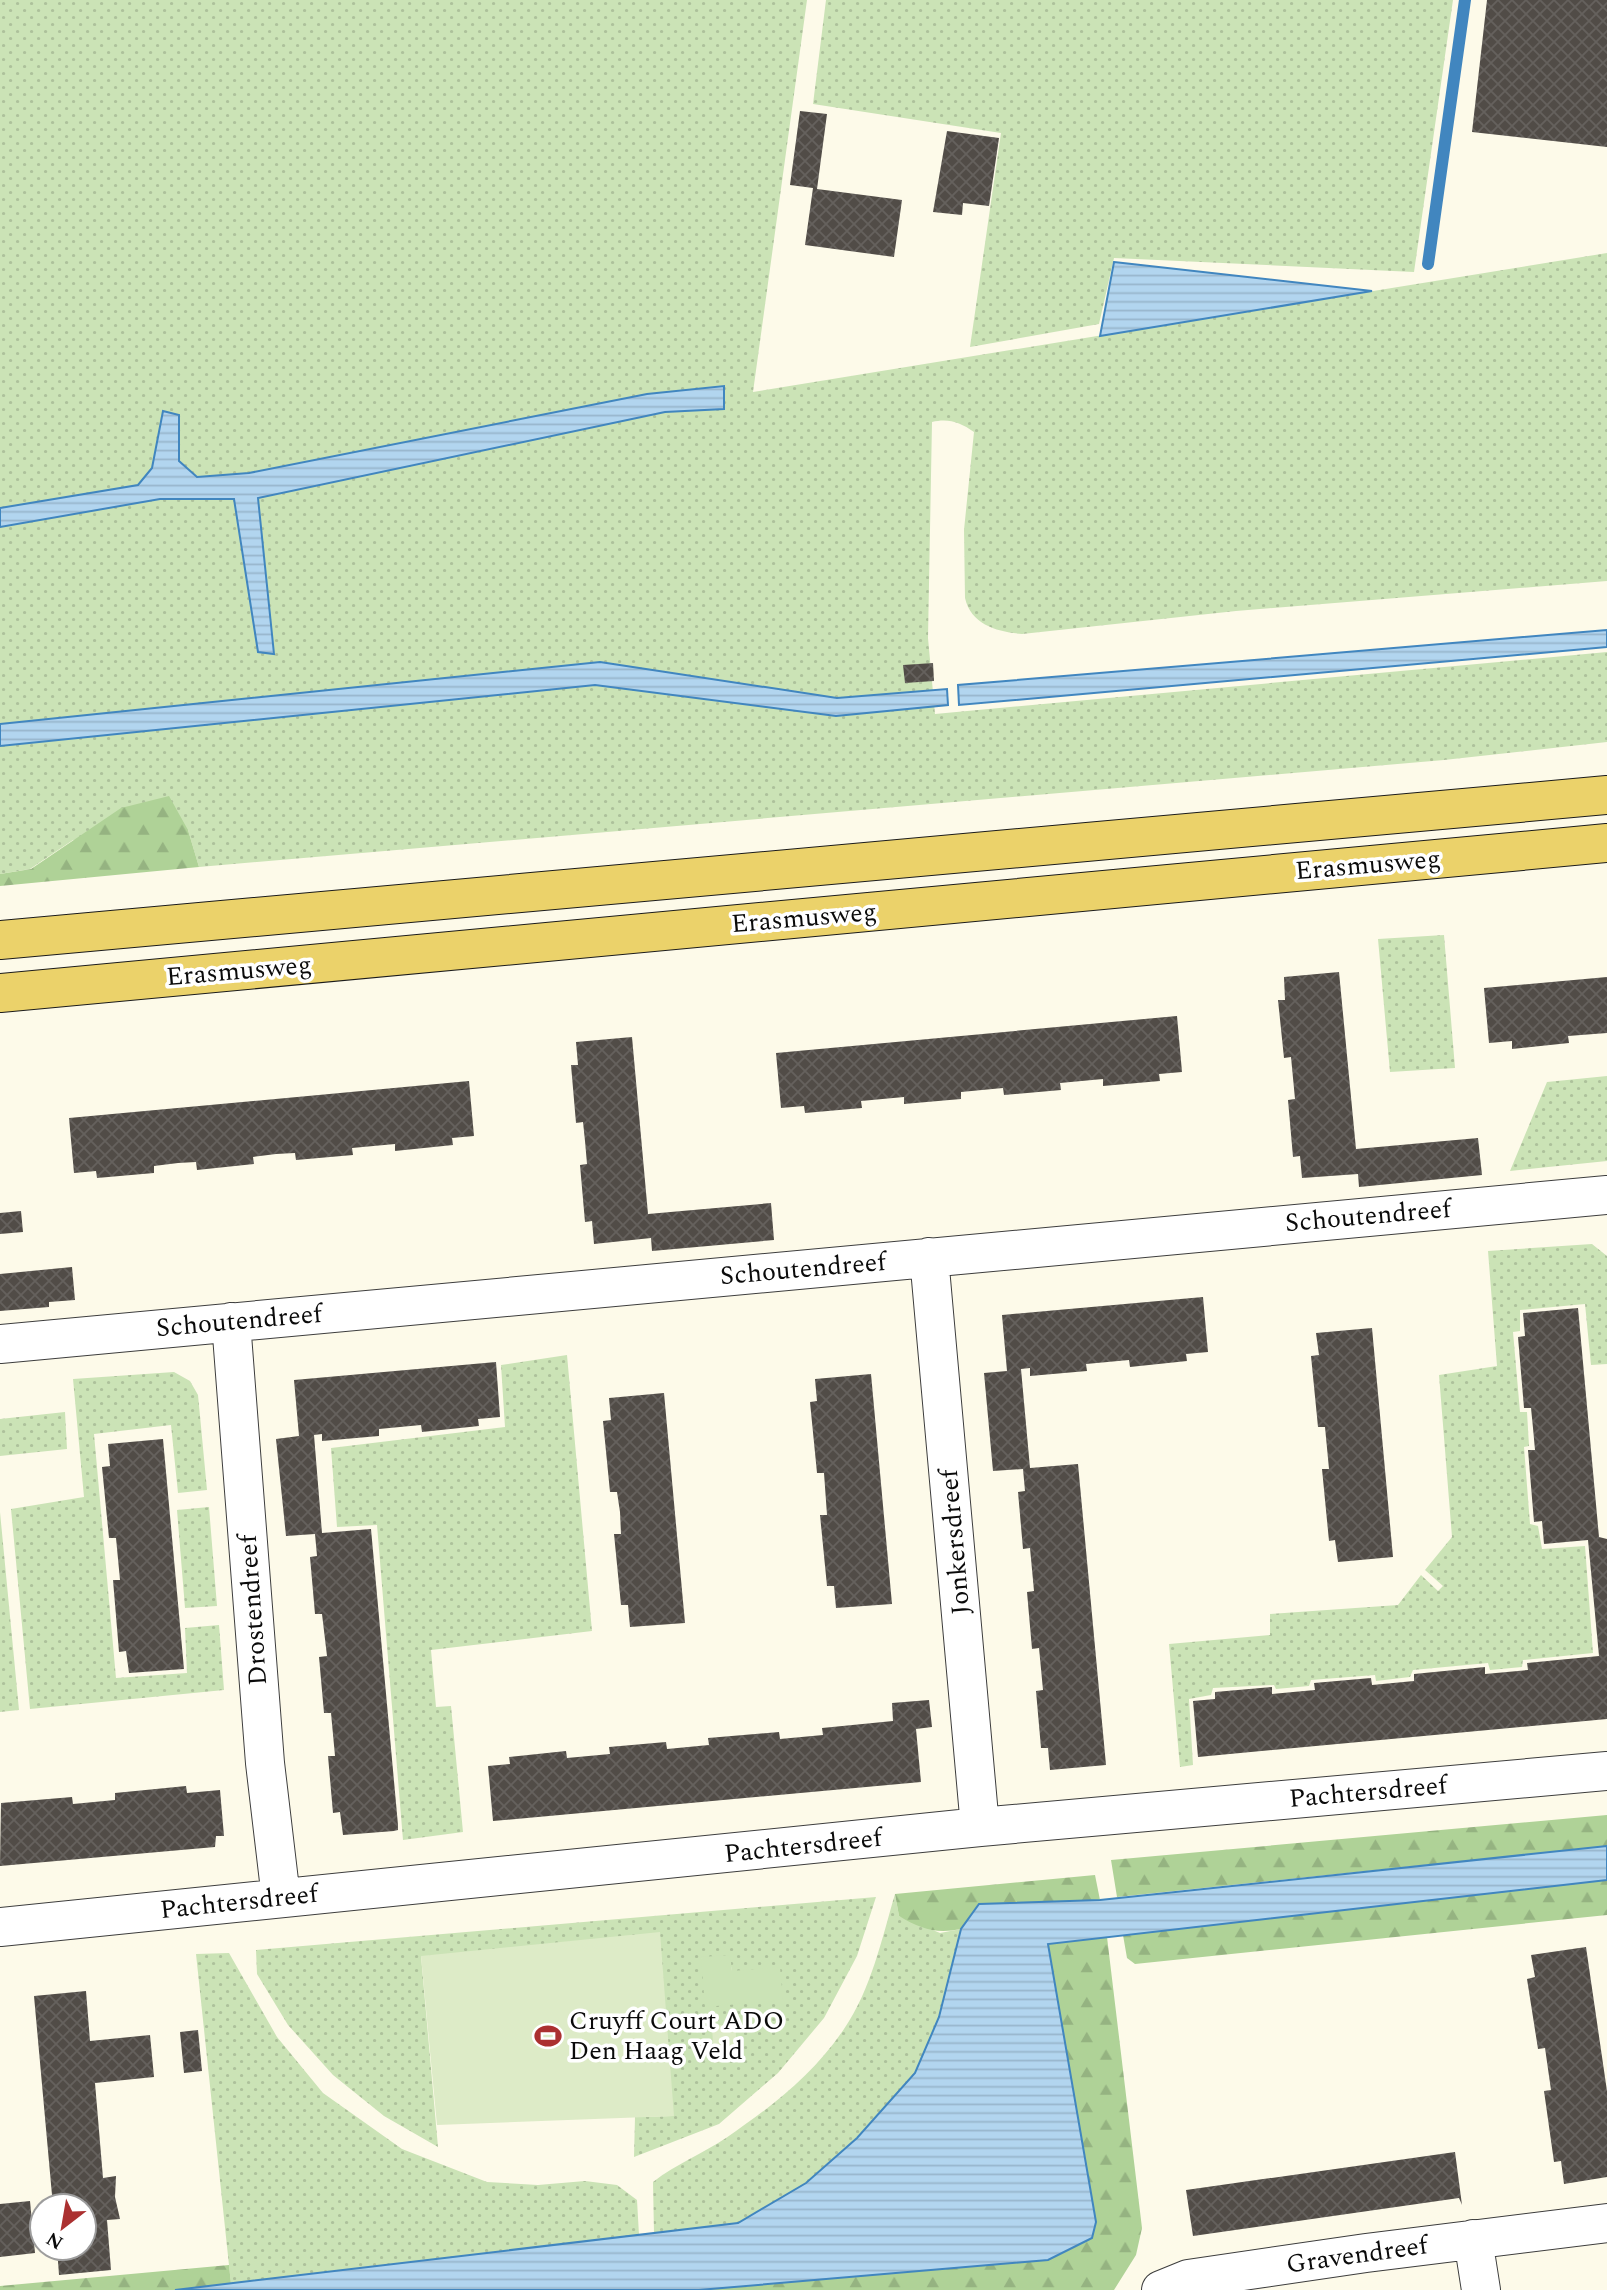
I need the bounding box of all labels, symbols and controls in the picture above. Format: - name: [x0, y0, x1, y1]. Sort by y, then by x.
- street label: Erasmusweg: [1294, 839, 1442, 891]
- street label: Erasmusweg: [730, 892, 878, 944]
- street label: Erasmusweg: [165, 945, 313, 997]
- street label: Schoutendreef: [1283, 1189, 1455, 1243]
- street label: Schoutendreef: [718, 1242, 890, 1296]
- street label: Schoutendreef: [154, 1294, 326, 1348]
- street label: Jonkersdreef: [929, 1466, 981, 1616]
- street label: Drostendreef: [228, 1531, 278, 1687]
- street label: Pachtersdreef: [1287, 1765, 1451, 1819]
- street label: Pachtersdreef: [722, 1818, 886, 1874]
- street label: Pachtersdreef: [158, 1874, 322, 1930]
- place label: Cruyff Court ADO Den Haag Veld: [569, 2001, 784, 2071]
- sports icon: Cruyff Court ADO Den Haag Veld: [533, 2021, 563, 2051]
- north arrow: [28, 2192, 98, 2262]
- text: N: [41, 2224, 69, 2257]
- street label: Gravendreef: [1284, 2225, 1432, 2285]

